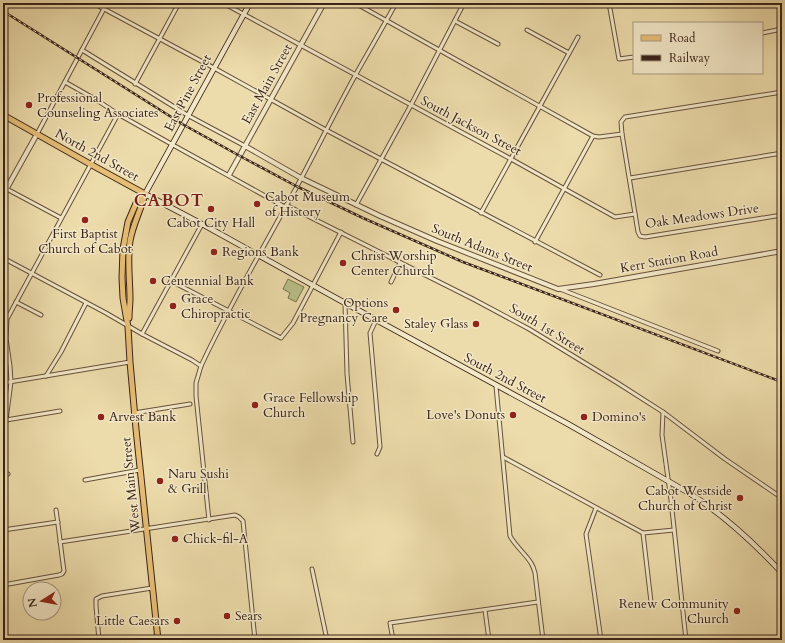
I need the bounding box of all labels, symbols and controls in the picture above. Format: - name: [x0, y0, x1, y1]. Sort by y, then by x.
- legend: [633, 22, 763, 74]
- text: Road: [669, 30, 696, 46]
- street label: East Main Street: [237, 41, 297, 127]
- text: Railway: [669, 50, 711, 66]
- street label: East Pine Street: [160, 51, 216, 135]
- place label: Professional Counseling Associates: [37, 89, 158, 122]
- street label: South Jackson Street: [417, 92, 525, 160]
- marker: Professional Counseling Associates: [24, 100, 34, 110]
- street label: North 2nd Street: [52, 125, 142, 185]
- place label: Cabot Museum of History: [265, 188, 350, 221]
- district label: CABOT: [134, 189, 204, 212]
- marker: Cabot Museum of History: [252, 199, 262, 209]
- street label: Oak Meadows Drive: [644, 199, 760, 233]
- marker: Cabot City Hall: [206, 204, 216, 214]
- place label: Cabot City Hall: [167, 214, 256, 232]
- marker: First Baptist Church of Cabot: [80, 215, 90, 225]
- street label: South Adams Street: [429, 220, 535, 276]
- place label: First Baptist Church of Cabot: [38, 225, 132, 258]
- place label: Regions Bank: [222, 243, 299, 261]
- street label: Kerr Station Road: [619, 243, 719, 277]
- marker: Regions Bank: [209, 247, 219, 257]
- place label: Christ Worship Center Church: [351, 247, 437, 280]
- marker: Christ Worship Center Church: [338, 258, 348, 268]
- place label: Centennial Bank: [161, 272, 254, 290]
- marker: Centennial Bank: [148, 276, 158, 286]
- place label: Grace Chiropractic: [181, 290, 250, 323]
- place label: Options Pregnancy Care: [299, 294, 388, 327]
- street label: South 1st Street: [506, 299, 588, 359]
- marker: Grace Chiropractic: [168, 301, 178, 311]
- marker: Options Pregnancy Care: [391, 305, 401, 315]
- place label: Staley Glass: [404, 315, 468, 333]
- marker: Staley Glass: [471, 319, 481, 329]
- street label: South 2nd Street: [461, 349, 549, 407]
- place label: Grace Fellowship Church: [263, 389, 358, 422]
- marker: Grace Fellowship Church: [250, 400, 260, 410]
- place label: Love's Donuts: [426, 406, 505, 424]
- place label: Arvest Bank: [109, 408, 176, 426]
- place label: Domino's: [592, 408, 646, 426]
- marker: Love's Donuts: [508, 410, 518, 420]
- marker: Arvest Bank: [96, 412, 106, 422]
- marker: Domino's: [579, 412, 589, 422]
- street label: West Main Street: [117, 436, 145, 535]
- place label: Naru Sushi & Grill: [168, 465, 229, 498]
- marker: Naru Sushi & Grill: [155, 476, 165, 486]
- place label: Cabot Westside Church of Christ: [638, 482, 732, 515]
- marker: Cabot Westside Church of Christ: [735, 493, 745, 503]
- place label: Chick-fil-A: [183, 530, 249, 548]
- marker: Chick-fil-A: [170, 534, 180, 544]
- north arrow: [22, 581, 62, 621]
- place label: Renew Community Church: [619, 595, 729, 628]
- text: N: [24, 596, 41, 609]
- marker: Renew Community Church: [732, 606, 742, 616]
- place label: Sears: [235, 607, 262, 625]
- marker: Sears: [222, 611, 232, 621]
- place label: Little Caesars: [96, 612, 169, 630]
- marker: Little Caesars: [172, 616, 182, 626]

